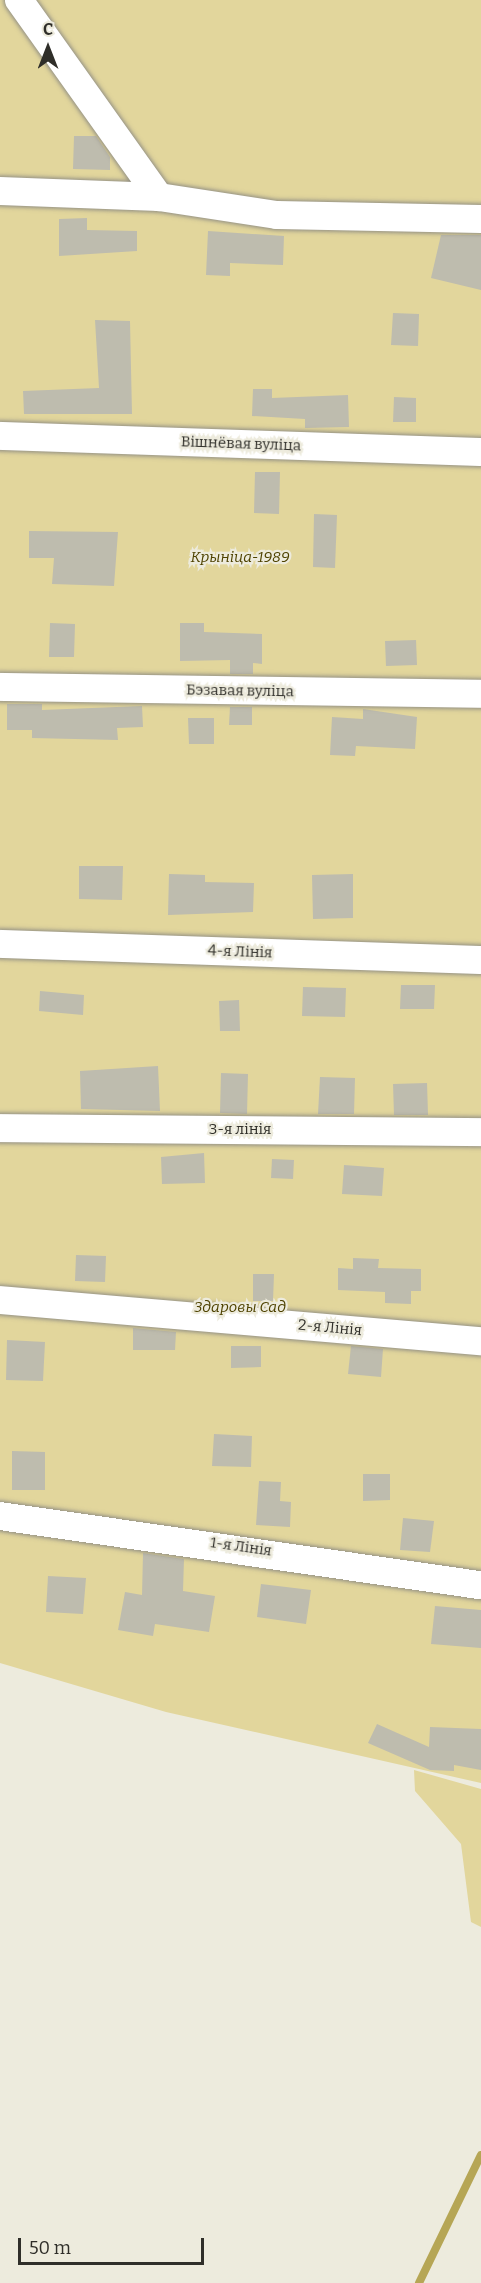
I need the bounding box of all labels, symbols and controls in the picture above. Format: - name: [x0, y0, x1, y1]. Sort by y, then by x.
- north arrow: [18, 18, 78, 78]
- text: С: [43, 20, 53, 39]
- street label: Вішнёвая вуліца: [181, 433, 301, 455]
- park label: Крыніца-1989: [190, 549, 290, 567]
- street label: Бэзавая вуліца: [186, 681, 294, 701]
- street label: 4-я Лінія: [207, 942, 273, 962]
- street label: 3-я лінія: [209, 1121, 271, 1139]
- park label: Здаровы Сад: [194, 1299, 286, 1317]
- street label: 2-я Лінія: [297, 1316, 363, 1340]
- street label: 1-я Лінія: [209, 1534, 273, 1560]
- scale bar: [21, 2226, 207, 2264]
- text: 50 m: [29, 2237, 71, 2259]

